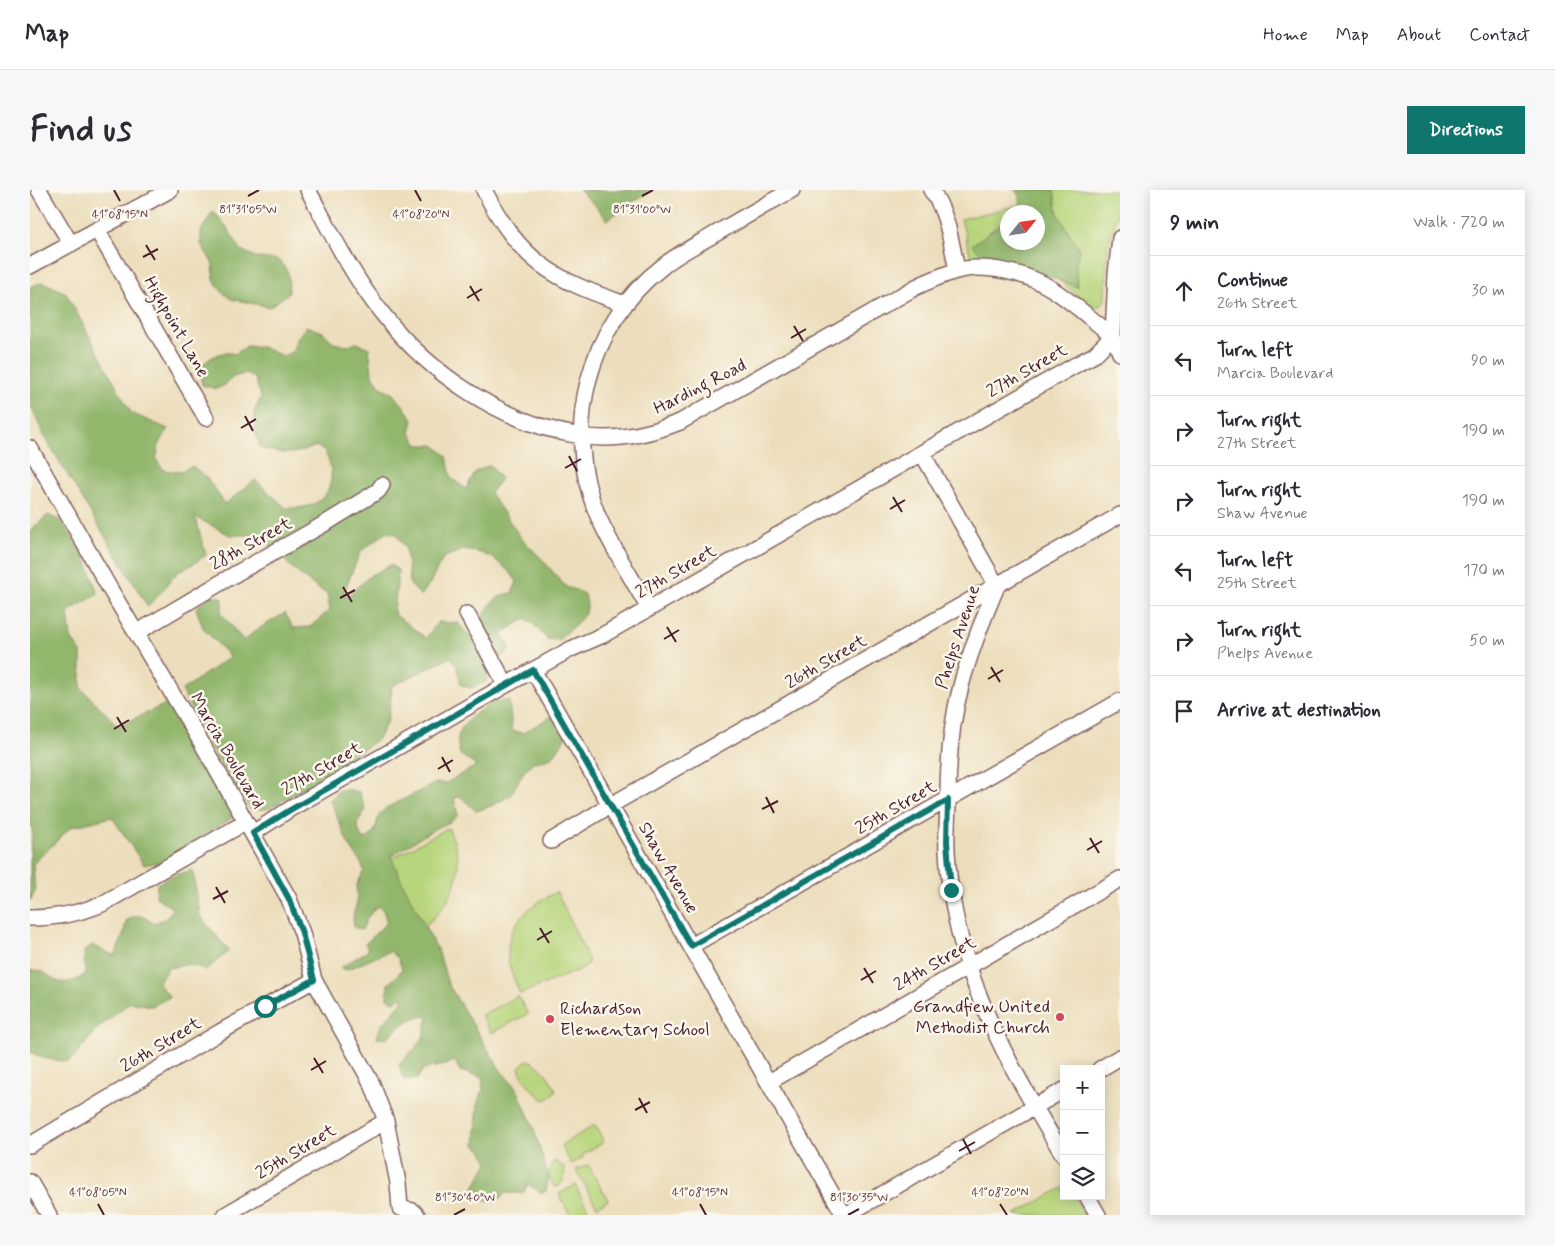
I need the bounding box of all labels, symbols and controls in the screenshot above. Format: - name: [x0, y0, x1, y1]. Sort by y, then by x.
- text: Map: [25, 19, 69, 50]
- text: Home: [1263, 23, 1308, 47]
- text: Map: [1336, 23, 1369, 47]
- text: About: [1397, 23, 1441, 47]
- text: Contact: [1469, 23, 1530, 47]
- button: Directions: [1407, 106, 1525, 154]
- text: Find us: [30, 107, 132, 153]
- text: 81°31'05"W: [219, 202, 277, 218]
- text: 81°31'00"W: [613, 202, 671, 218]
- north arrow: [1000, 205, 1045, 250]
- text: 41°08'15"N: [92, 207, 148, 223]
- text: 41°08'20"N: [392, 207, 450, 223]
- text: 9 min: [1170, 209, 1219, 237]
- text: Walk · 720 m: [1413, 212, 1505, 233]
- text: Continue: [1217, 268, 1288, 293]
- street label: Highpoint Lane: [136, 272, 215, 383]
- icon: ahead: [1170, 277, 1198, 305]
- text: 30 m: [1472, 280, 1505, 301]
- text: 26th Street: [1217, 293, 1297, 314]
- street label: 27th Street: [982, 338, 1072, 404]
- text: Turn left: [1217, 338, 1293, 363]
- icon: left: [1170, 347, 1198, 375]
- text: 90 m: [1471, 350, 1505, 371]
- street label: Harding Road: [649, 353, 751, 422]
- text: Marcia Boulevard: [1217, 363, 1333, 384]
- text: Turn right: [1217, 408, 1301, 433]
- icon: right: [1170, 417, 1198, 445]
- text: 190 m: [1462, 420, 1505, 441]
- text: 27th Street: [1217, 433, 1297, 454]
- text: Turn right: [1217, 478, 1301, 503]
- icon: right: [1170, 487, 1198, 515]
- text: 190 m: [1462, 490, 1505, 511]
- text: Shaw Avenue: [1217, 503, 1308, 524]
- street label: 28th Street: [206, 511, 297, 576]
- street label: 27th Street: [631, 539, 721, 605]
- text: Turn left: [1217, 548, 1293, 573]
- icon: left: [1170, 557, 1198, 585]
- text: 170 m: [1463, 560, 1505, 581]
- text: 25th Street: [1217, 573, 1297, 594]
- street label: Phelps Avenue: [930, 582, 986, 692]
- text: Turn right: [1217, 618, 1301, 643]
- icon: right: [1170, 627, 1198, 655]
- street label: 26th Street: [781, 629, 871, 695]
- text: 50 m: [1469, 630, 1505, 651]
- text: Phelps Avenue: [1217, 643, 1313, 664]
- street label: Marcia Boulevard: [184, 688, 270, 814]
- icon: arrive: [1170, 697, 1198, 725]
- text: Arrive at destination: [1217, 698, 1381, 723]
- street label: 27th Street: [277, 736, 367, 802]
- street label: 25th Street: [851, 775, 941, 841]
- street label: Shaw Avenue: [632, 818, 704, 918]
- route end: [940, 879, 963, 902]
- street label: 24th Street: [889, 931, 981, 997]
- route start: [254, 995, 277, 1018]
- place label: Grandfiew United Methodist Church: [913, 995, 1050, 1040]
- place label: Richardson Elementary School: [560, 997, 710, 1042]
- street label: 26th Street: [116, 1011, 206, 1079]
- marker: Grandfiew United Methodist Church: [1054, 1011, 1066, 1023]
- marker: Richardson Elementary School: [544, 1013, 556, 1025]
- map controls: [1060, 1065, 1105, 1200]
- button: +: [1060, 1065, 1105, 1110]
- button: −: [1060, 1110, 1105, 1155]
- street label: 25th Street: [251, 1118, 341, 1185]
- button: layers: [1060, 1155, 1105, 1200]
- text: 41°08'05"N: [69, 1185, 127, 1201]
- text: 41°08'15"N: [672, 1185, 728, 1201]
- text: 41°08'20"N: [971, 1185, 1029, 1201]
- text: 81°30'40"W: [435, 1190, 495, 1206]
- text: 81°30'35"W: [830, 1190, 888, 1206]

